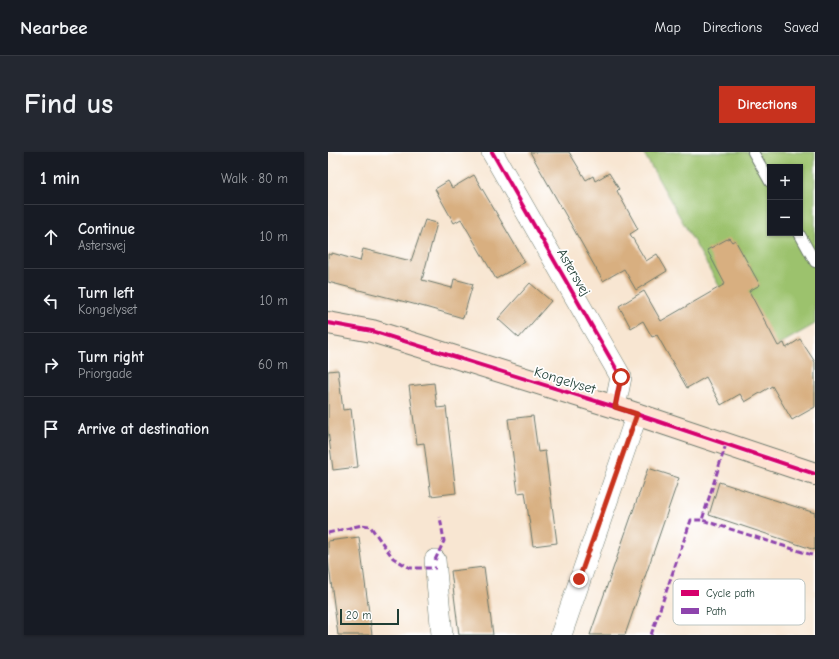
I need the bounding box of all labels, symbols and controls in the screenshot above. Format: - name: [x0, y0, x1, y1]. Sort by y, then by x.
- text: Nearbee: [20, 17, 88, 39]
- text: Map: [654, 19, 681, 36]
- text: Directions: [703, 19, 762, 36]
- text: Saved: [784, 19, 819, 36]
- button: Directions: [719, 86, 815, 123]
- text: Find us: [24, 88, 113, 120]
- map controls: [767, 164, 803, 236]
- button: +: [767, 164, 803, 200]
- text: 1 min: [40, 169, 80, 188]
- text: Walk · 80 m: [221, 171, 288, 186]
- button: −: [767, 200, 803, 236]
- text: Continue: [78, 220, 135, 238]
- icon: ahead: [40, 226, 62, 248]
- text: 10 m: [260, 229, 288, 244]
- text: Astersvej: [78, 238, 126, 253]
- street label: Astersvej: [553, 246, 594, 299]
- text: Turn left: [78, 284, 134, 302]
- icon: left: [40, 290, 62, 312]
- text: 10 m: [260, 293, 288, 308]
- text: Kongelyset: [78, 302, 137, 317]
- text: Turn right: [78, 348, 144, 366]
- icon: right: [40, 354, 62, 376]
- text: 60 m: [258, 357, 288, 372]
- street label: Kongelyset: [532, 363, 599, 398]
- text: Priorgade: [78, 366, 132, 381]
- route start: [612, 368, 630, 386]
- icon: arrive: [40, 418, 62, 440]
- text: Arrive at destination: [78, 420, 209, 438]
- route end: [570, 570, 588, 588]
- legend: [673, 579, 805, 625]
- text: Cycle path: [706, 587, 755, 600]
- text: Path: [706, 605, 727, 618]
- scale bar: [340, 607, 399, 626]
- text: 20 m: [346, 609, 371, 622]

